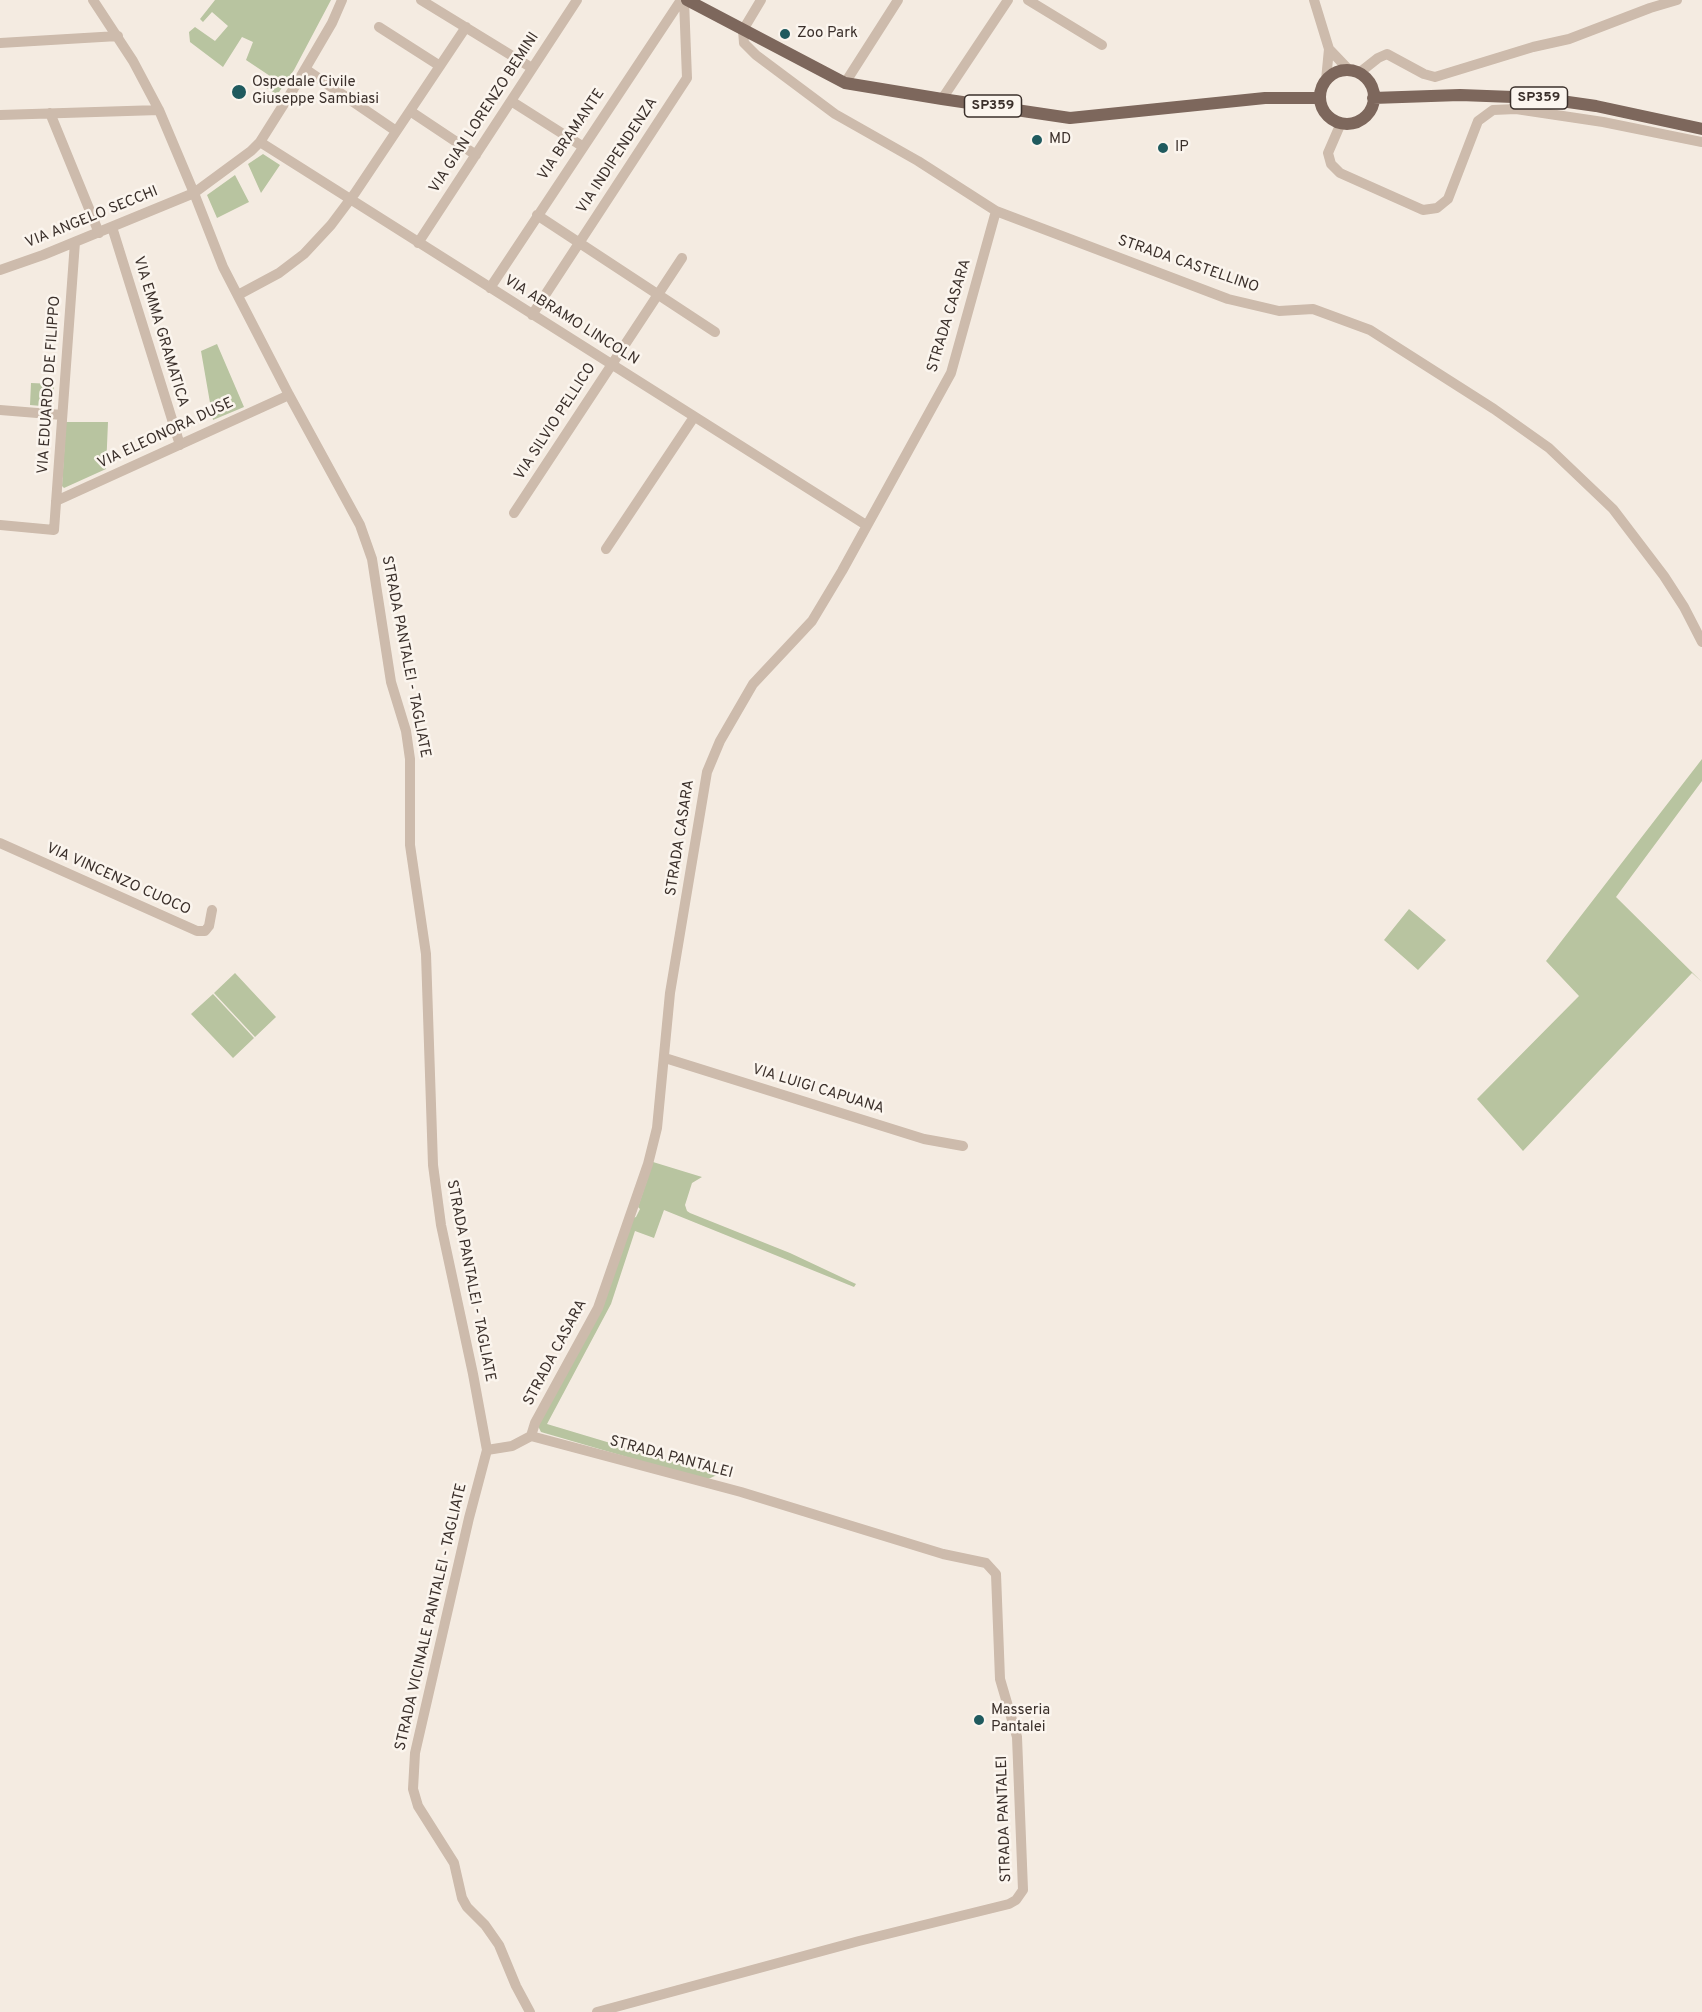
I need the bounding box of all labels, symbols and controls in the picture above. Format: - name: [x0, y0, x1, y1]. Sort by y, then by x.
- place label: Zoo Park: [797, 25, 858, 43]
- marker: Zoo Park: [778, 27, 792, 41]
- street label: VIA GIAN LORENZO BEMINI: [426, 29, 544, 197]
- place label: Ospedale Civile Giuseppe Sambiasi: [252, 74, 379, 109]
- marker: Ospedale Civile Giuseppe Sambiasi: [230, 83, 248, 101]
- street label: VIA BRAMANTE: [535, 86, 609, 184]
- road number: SP359: [1510, 87, 1568, 109]
- street label: VIA INDIPENDENZA: [574, 95, 662, 217]
- road number: SP359: [964, 95, 1022, 117]
- place label: MD: [1049, 131, 1071, 149]
- marker: MD: [1030, 133, 1044, 147]
- place label: IP: [1175, 139, 1189, 157]
- marker: IP: [1156, 141, 1170, 155]
- street label: VIA ANGELO SECCHI: [23, 183, 161, 253]
- street label: STRADA CASTELLINO: [1115, 232, 1261, 298]
- street label: VIA EMMA GRAMATICA: [129, 255, 191, 409]
- street label: STRADA CASARA: [924, 257, 976, 375]
- street label: VIA ABRAMO LINCOLN: [500, 272, 642, 370]
- street label: VIA EDUARDO DE FILIPPO: [35, 295, 65, 475]
- street label: VIA SILVIO PELLICO: [511, 360, 601, 484]
- street label: VIA ELEONORA DUSE: [95, 395, 237, 473]
- street label: STRADA PANTALEI - TAGLIATE: [377, 555, 433, 759]
- street label: STRADA CASARA: [663, 779, 699, 897]
- street label: VIA VINCENZO CUOCO: [43, 840, 193, 920]
- street label: VIA LUIGI CAPUANA: [750, 1061, 886, 1119]
- street label: STRADA PANTALEI - TAGLIATE: [442, 1179, 498, 1383]
- street label: STRADA CASARA: [520, 1297, 592, 1409]
- street label: STRADA PANTALEI: [607, 1433, 735, 1483]
- street label: STRADA VICINALE PANTALEI - TAGLIATE: [392, 1481, 472, 1753]
- place label: Masseria Pantalei: [991, 1702, 1050, 1737]
- marker: Masseria Pantalei: [972, 1713, 986, 1727]
- street label: STRADA PANTALEI: [994, 1755, 1016, 1883]

